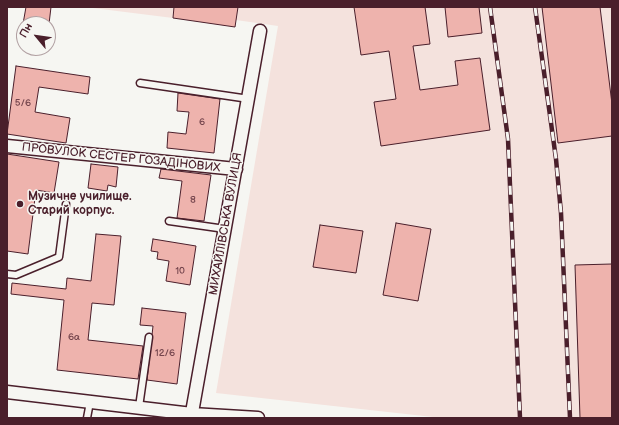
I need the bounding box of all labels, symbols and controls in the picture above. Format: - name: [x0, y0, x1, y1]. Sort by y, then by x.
- north arrow: [16, 16, 56, 56]
- text: Пн: [17, 21, 35, 40]
- house number: 5/6: [15, 97, 31, 109]
- house number: 6: [199, 116, 205, 128]
- street label: ПРОВУЛОК СЕСТЕР ГОЗАДІНОВИХ: [21, 140, 221, 176]
- street label: МИХАЙЛІВСЬКА ВУЛИЦЯ: [206, 151, 246, 297]
- place label: Музичне училище. Старий корпус.: [28, 190, 132, 218]
- house number: 8: [190, 194, 196, 206]
- marker: Музичне училище. Старий корпус.: [15, 199, 25, 209]
- house number: 10: [175, 265, 185, 277]
- house number: 6а: [68, 331, 80, 343]
- house number: 12/6: [155, 347, 175, 359]

